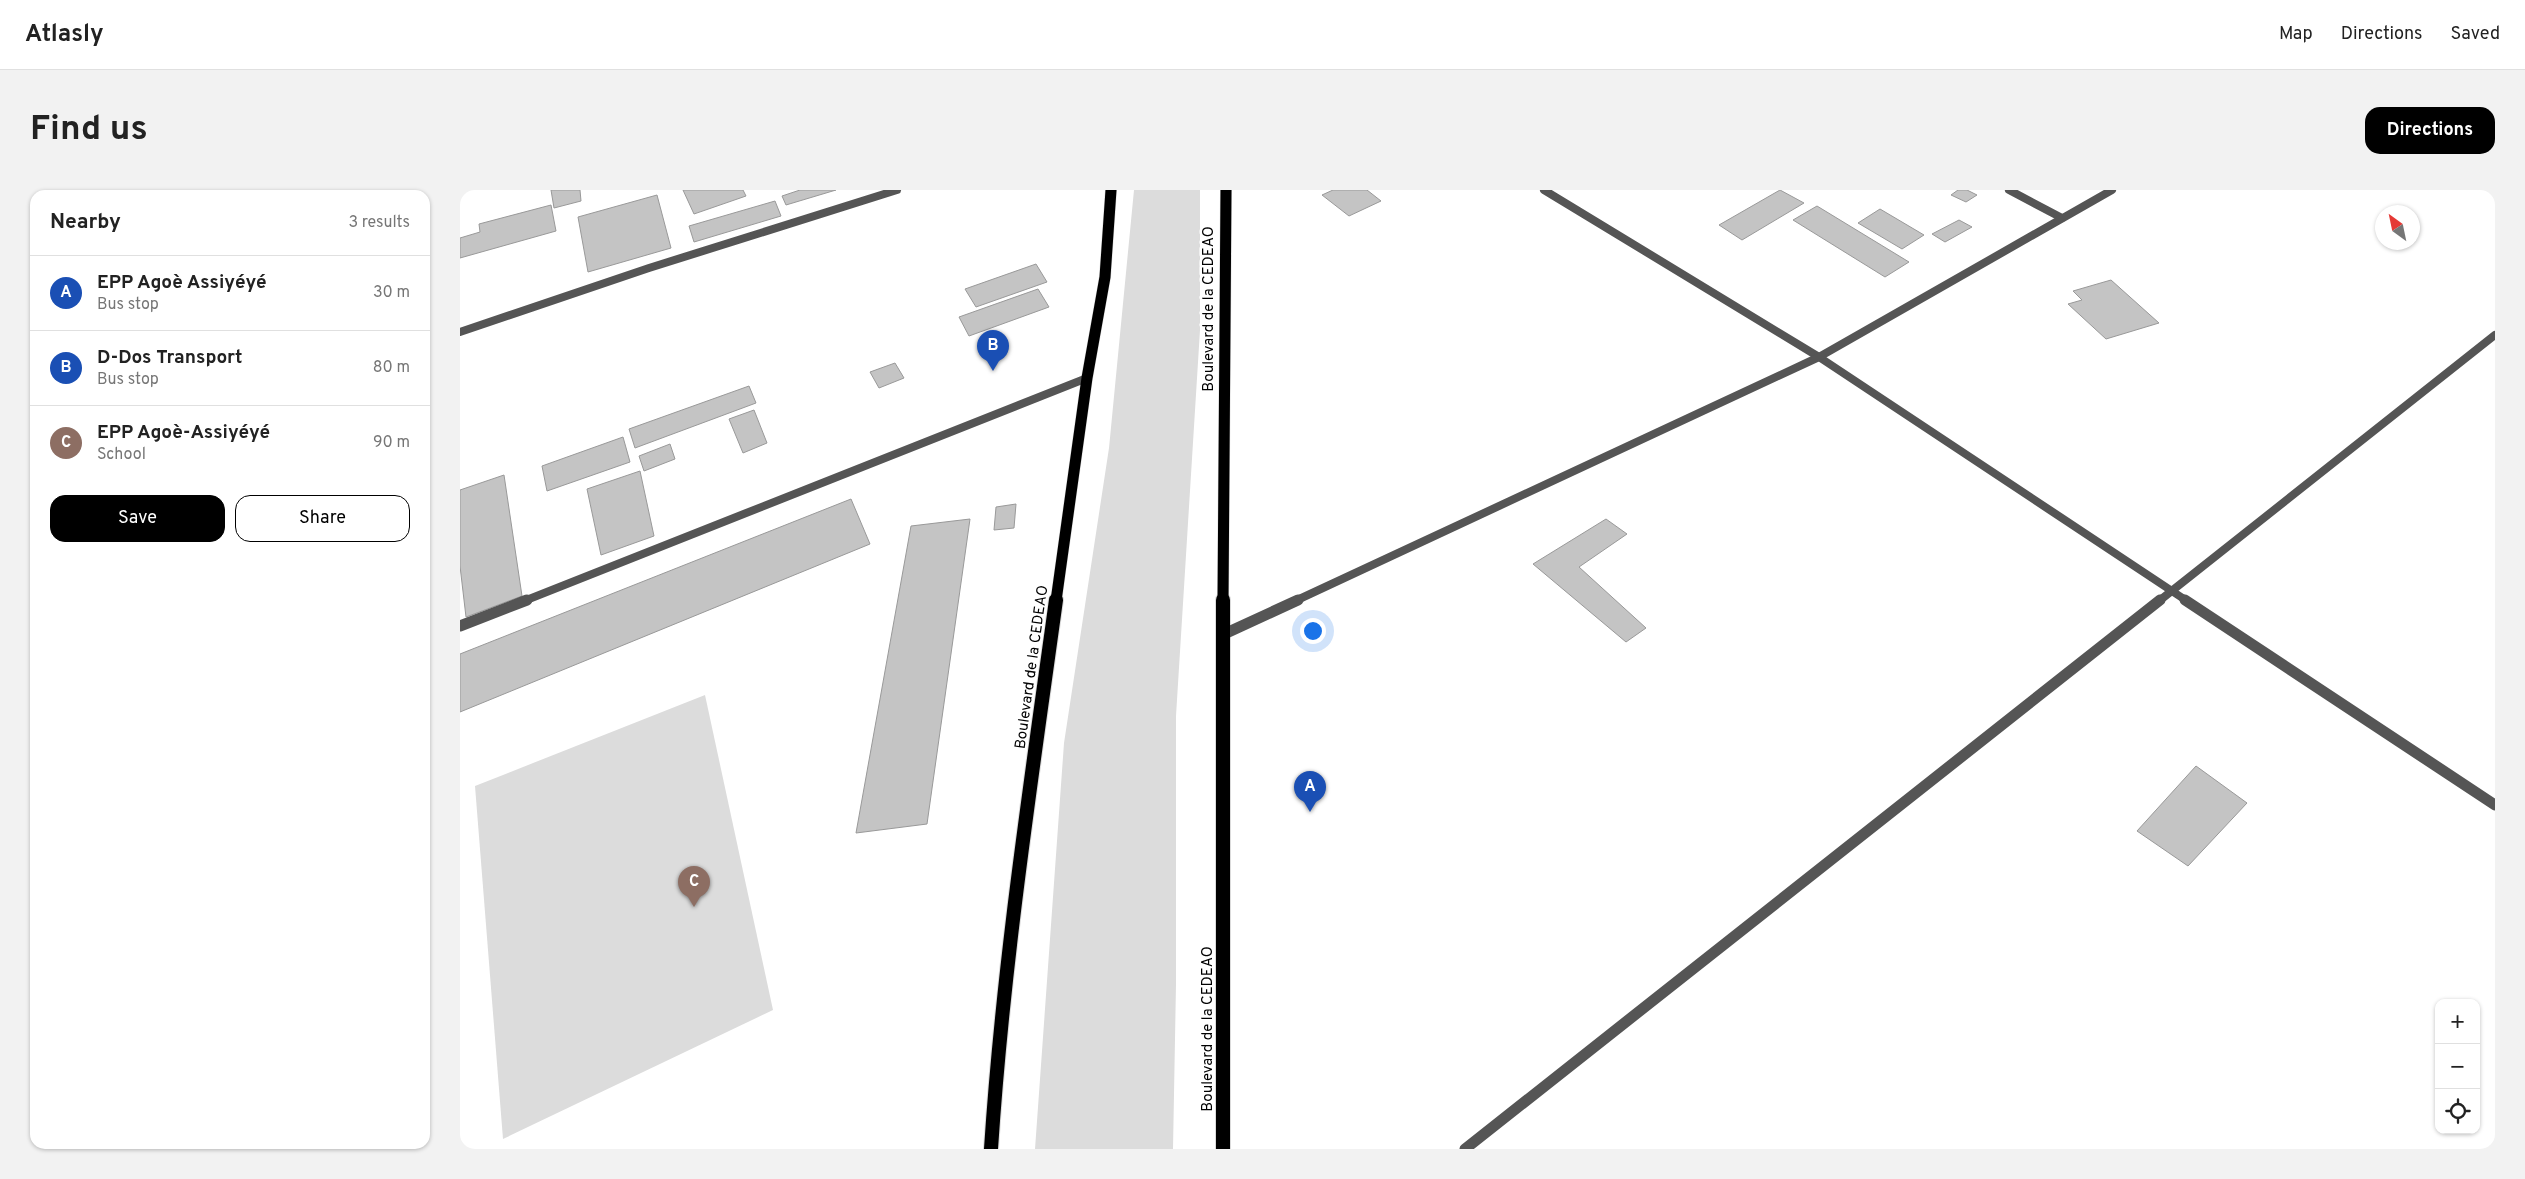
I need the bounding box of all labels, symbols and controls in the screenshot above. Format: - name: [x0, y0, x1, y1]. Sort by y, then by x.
- text: Atlasly: [25, 20, 104, 50]
- text: Map: [2279, 23, 2313, 46]
- text: Directions: [2341, 23, 2423, 46]
- text: Saved: [2451, 23, 2500, 46]
- button: Directions: [2365, 107, 2495, 154]
- text: Find us: [30, 108, 148, 152]
- north arrow: [2375, 205, 2420, 250]
- text: Nearby: [50, 209, 121, 236]
- text: 3 results: [348, 213, 410, 233]
- street label: Boulevard de la CEDEAO: [1200, 226, 1219, 392]
- text: EPP Agoè Assiyéyé: [97, 271, 267, 295]
- text: A: [60, 283, 72, 303]
- text: 30 m: [373, 283, 410, 303]
- text: Bus stop: [97, 295, 159, 315]
- pin: B: [977, 330, 1009, 371]
- text: D-Dos Transport: [97, 346, 243, 370]
- text: B: [60, 358, 72, 378]
- text: 80 m: [373, 358, 410, 378]
- text: Bus stop: [97, 370, 159, 390]
- text: EPP Agoè-Assiyéyé: [97, 421, 270, 445]
- text: C: [61, 433, 71, 453]
- text: 90 m: [373, 433, 410, 453]
- text: School: [97, 445, 146, 465]
- button: Save: [50, 495, 225, 542]
- button: Share: [235, 495, 410, 542]
- street label: Boulevard de la CEDEAO: [1012, 584, 1053, 750]
- your location: [1300, 618, 1326, 644]
- pin: A: [1294, 771, 1326, 812]
- pin: C: [678, 866, 710, 907]
- street label: Boulevard de la CEDEAO: [1199, 946, 1218, 1112]
- map controls: [2435, 999, 2480, 1134]
- button: +: [2435, 999, 2480, 1044]
- button: −: [2435, 1044, 2480, 1089]
- button: locate: [2435, 1089, 2480, 1134]

